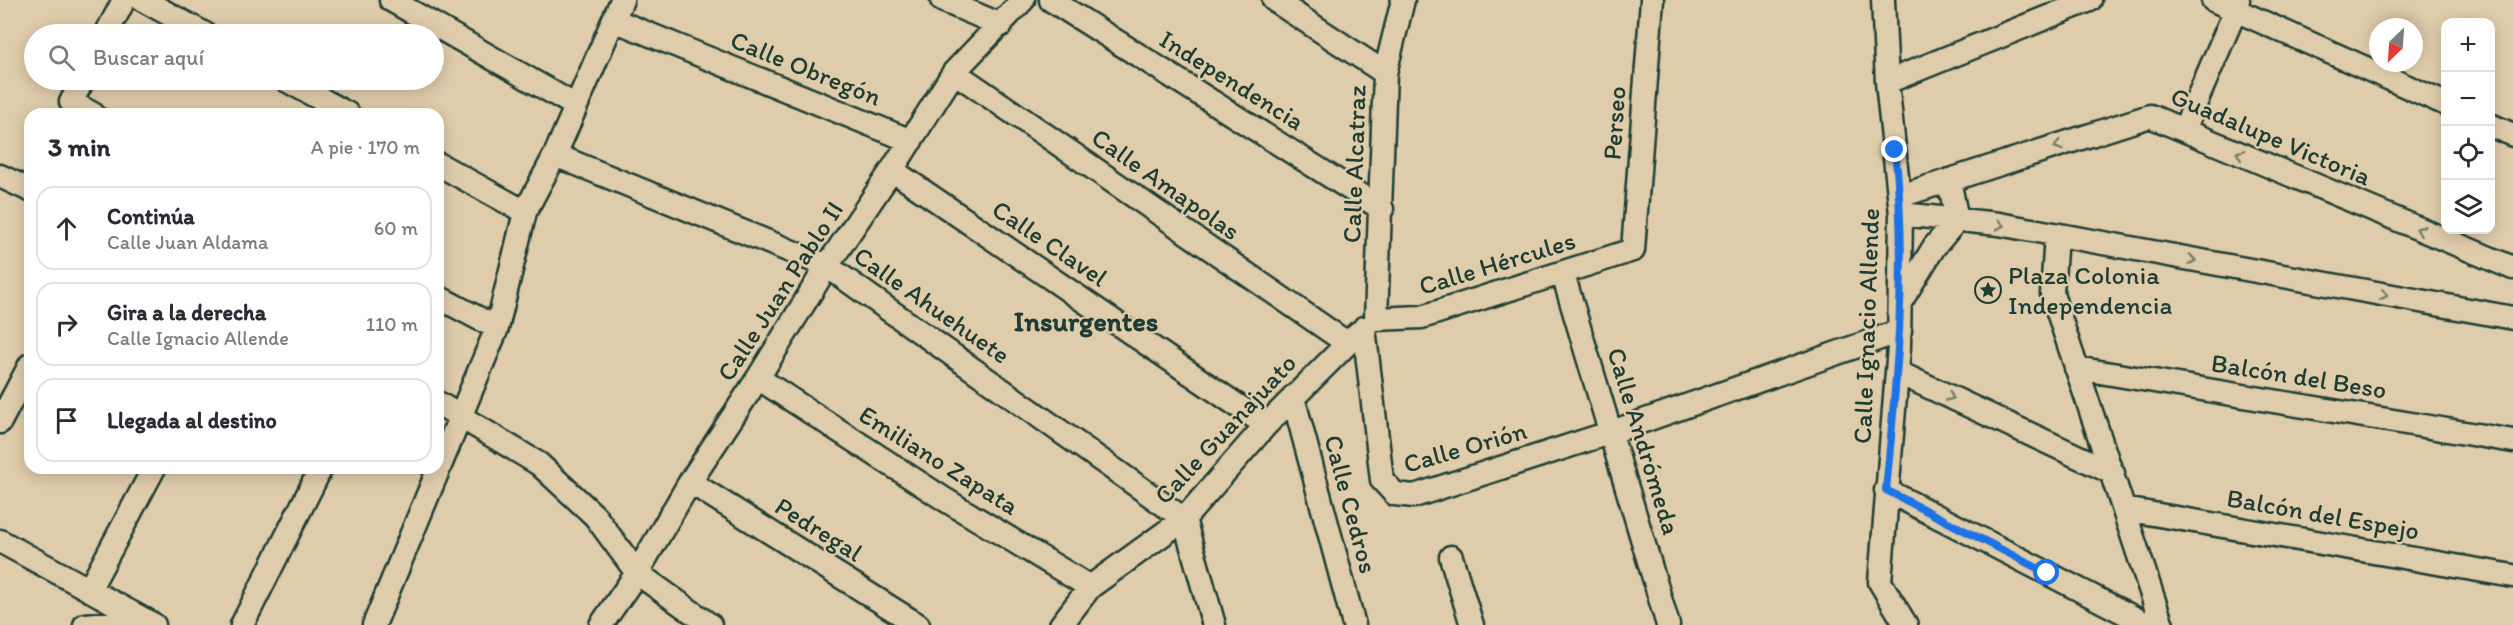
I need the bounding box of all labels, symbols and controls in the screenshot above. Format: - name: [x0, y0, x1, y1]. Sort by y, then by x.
- north arrow: [2369, 18, 2423, 72]
- map controls: [2441, 18, 2495, 234]
- button: +: [2441, 18, 2495, 72]
- street label: Calle Obregón: [726, 23, 886, 113]
- street label: Independencia: [1154, 23, 1310, 137]
- search box: [24, 24, 444, 90]
- icon: search: [45, 41, 78, 74]
- text: Buscar aquí: [93, 44, 204, 71]
- button: −: [2441, 72, 2495, 126]
- street label: Guadalupe Victoria: [2166, 79, 2376, 193]
- street label: Calle Alcatraz: [1335, 84, 1373, 244]
- street label: Perseo: [1595, 85, 1633, 161]
- street label: Calle Amapolas: [1086, 121, 1246, 247]
- button: locate: [2441, 126, 2495, 180]
- text: 3 min: [48, 131, 110, 163]
- text: A pie · 170 m: [311, 135, 420, 159]
- route end: [1881, 136, 1907, 162]
- one-way arrow: [2053, 138, 2064, 151]
- one-way arrow: [2236, 149, 2247, 161]
- button: layers: [2441, 180, 2495, 234]
- street label: Calle Clavel: [986, 193, 1114, 293]
- street label: Calle Juan Pablo II: [710, 195, 850, 387]
- text: Continúa: [107, 203, 195, 230]
- street label: Calle Ignacio Allende: [1846, 207, 1886, 445]
- icon: ahead: [50, 212, 83, 245]
- text: 60 m: [374, 216, 418, 240]
- one-way arrow: [1995, 218, 2005, 231]
- street label: Calle Hércules: [1415, 224, 1579, 302]
- one-way arrow: [2415, 225, 2426, 237]
- text: Calle Juan Aldama: [107, 230, 268, 254]
- street label: Calle Ahuehuete: [848, 239, 1016, 371]
- one-way arrow: [2187, 254, 2197, 266]
- place label: Plaza Colonia Independencia: [2008, 259, 2173, 321]
- place icon: Plaza Colonia Independencia: [1973, 275, 2003, 305]
- one-way arrow: [2379, 288, 2389, 301]
- text: Gira a la derecha: [107, 299, 266, 326]
- district label: Insurgentes: [1014, 304, 1158, 338]
- icon: right: [50, 308, 83, 341]
- text: 110 m: [366, 312, 418, 336]
- text: Calle Ignacio Allende: [107, 326, 289, 350]
- street label: Calle Andrómeda: [1600, 344, 1688, 538]
- street label: Balcón del Beso: [2209, 346, 2389, 406]
- street label: Calle Guanajuato: [1147, 347, 1303, 511]
- one-way arrow: [1944, 389, 1955, 401]
- street label: Emiliano Zapata: [853, 398, 1025, 522]
- icon: arrive: [50, 404, 83, 437]
- text: Llegada al destino: [107, 407, 277, 434]
- street label: Calle Orión: [1400, 414, 1531, 480]
- street label: Calle Cedros: [1317, 431, 1385, 577]
- street label: Balcón del Espejo: [2224, 481, 2422, 547]
- street label: Pedregal: [769, 490, 869, 568]
- route start: [2033, 559, 2059, 585]

